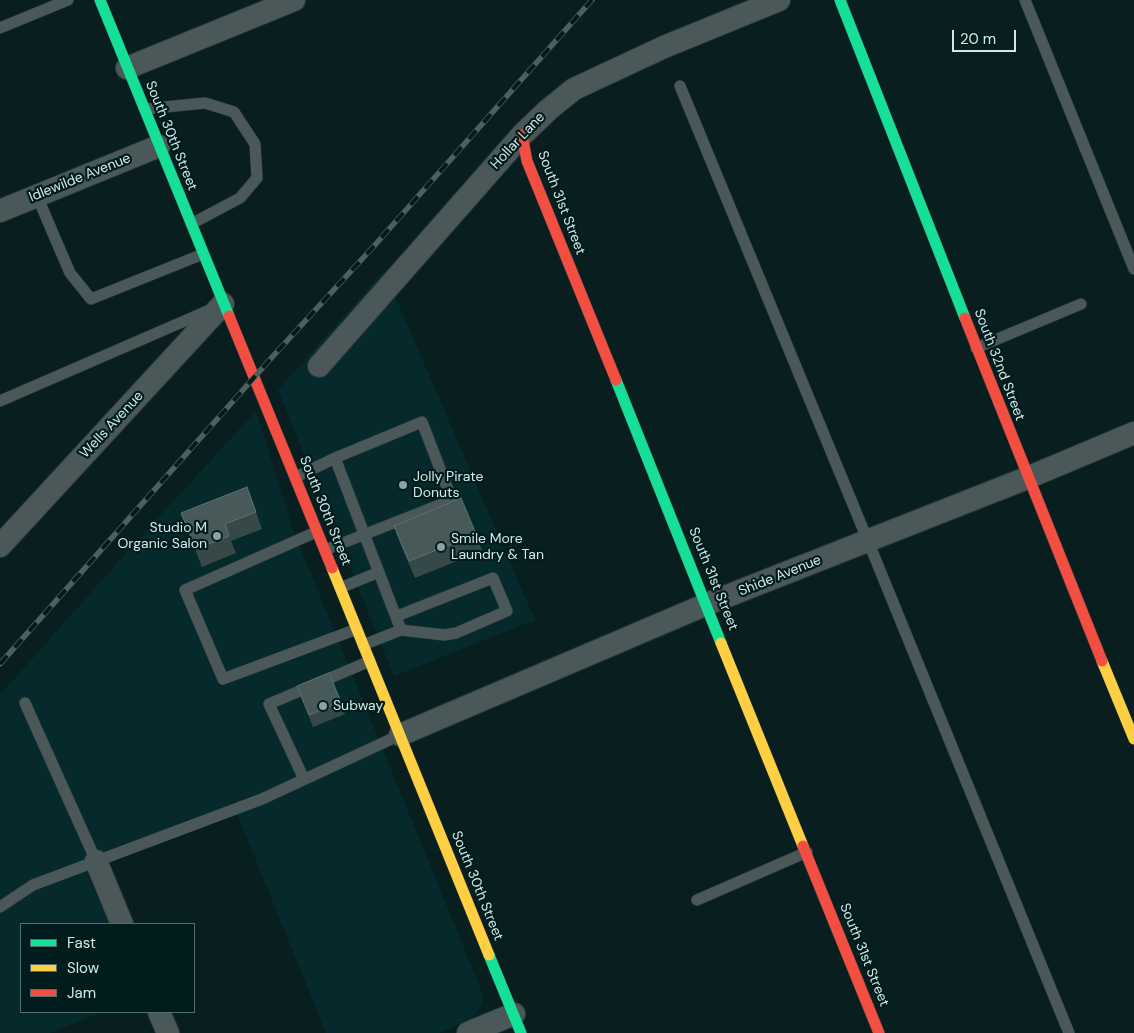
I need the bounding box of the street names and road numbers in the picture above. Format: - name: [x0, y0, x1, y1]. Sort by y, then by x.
- street label: South 30th Street: [141, 79, 201, 193]
- street label: Hollar Lane: [487, 109, 549, 173]
- street label: South 31st Street: [533, 149, 589, 257]
- street label: Idlewilde Avenue: [27, 150, 133, 206]
- street label: South 32nd Street: [970, 307, 1028, 423]
- street label: Wells Avenue: [77, 388, 147, 462]
- street label: South 30th Street: [295, 454, 355, 568]
- street label: South 31st Street: [685, 525, 741, 633]
- street label: Shide Avenue: [736, 552, 824, 600]
- street label: South 30th Street: [447, 829, 507, 943]
- street label: South 31st Street: [836, 901, 892, 1009]

